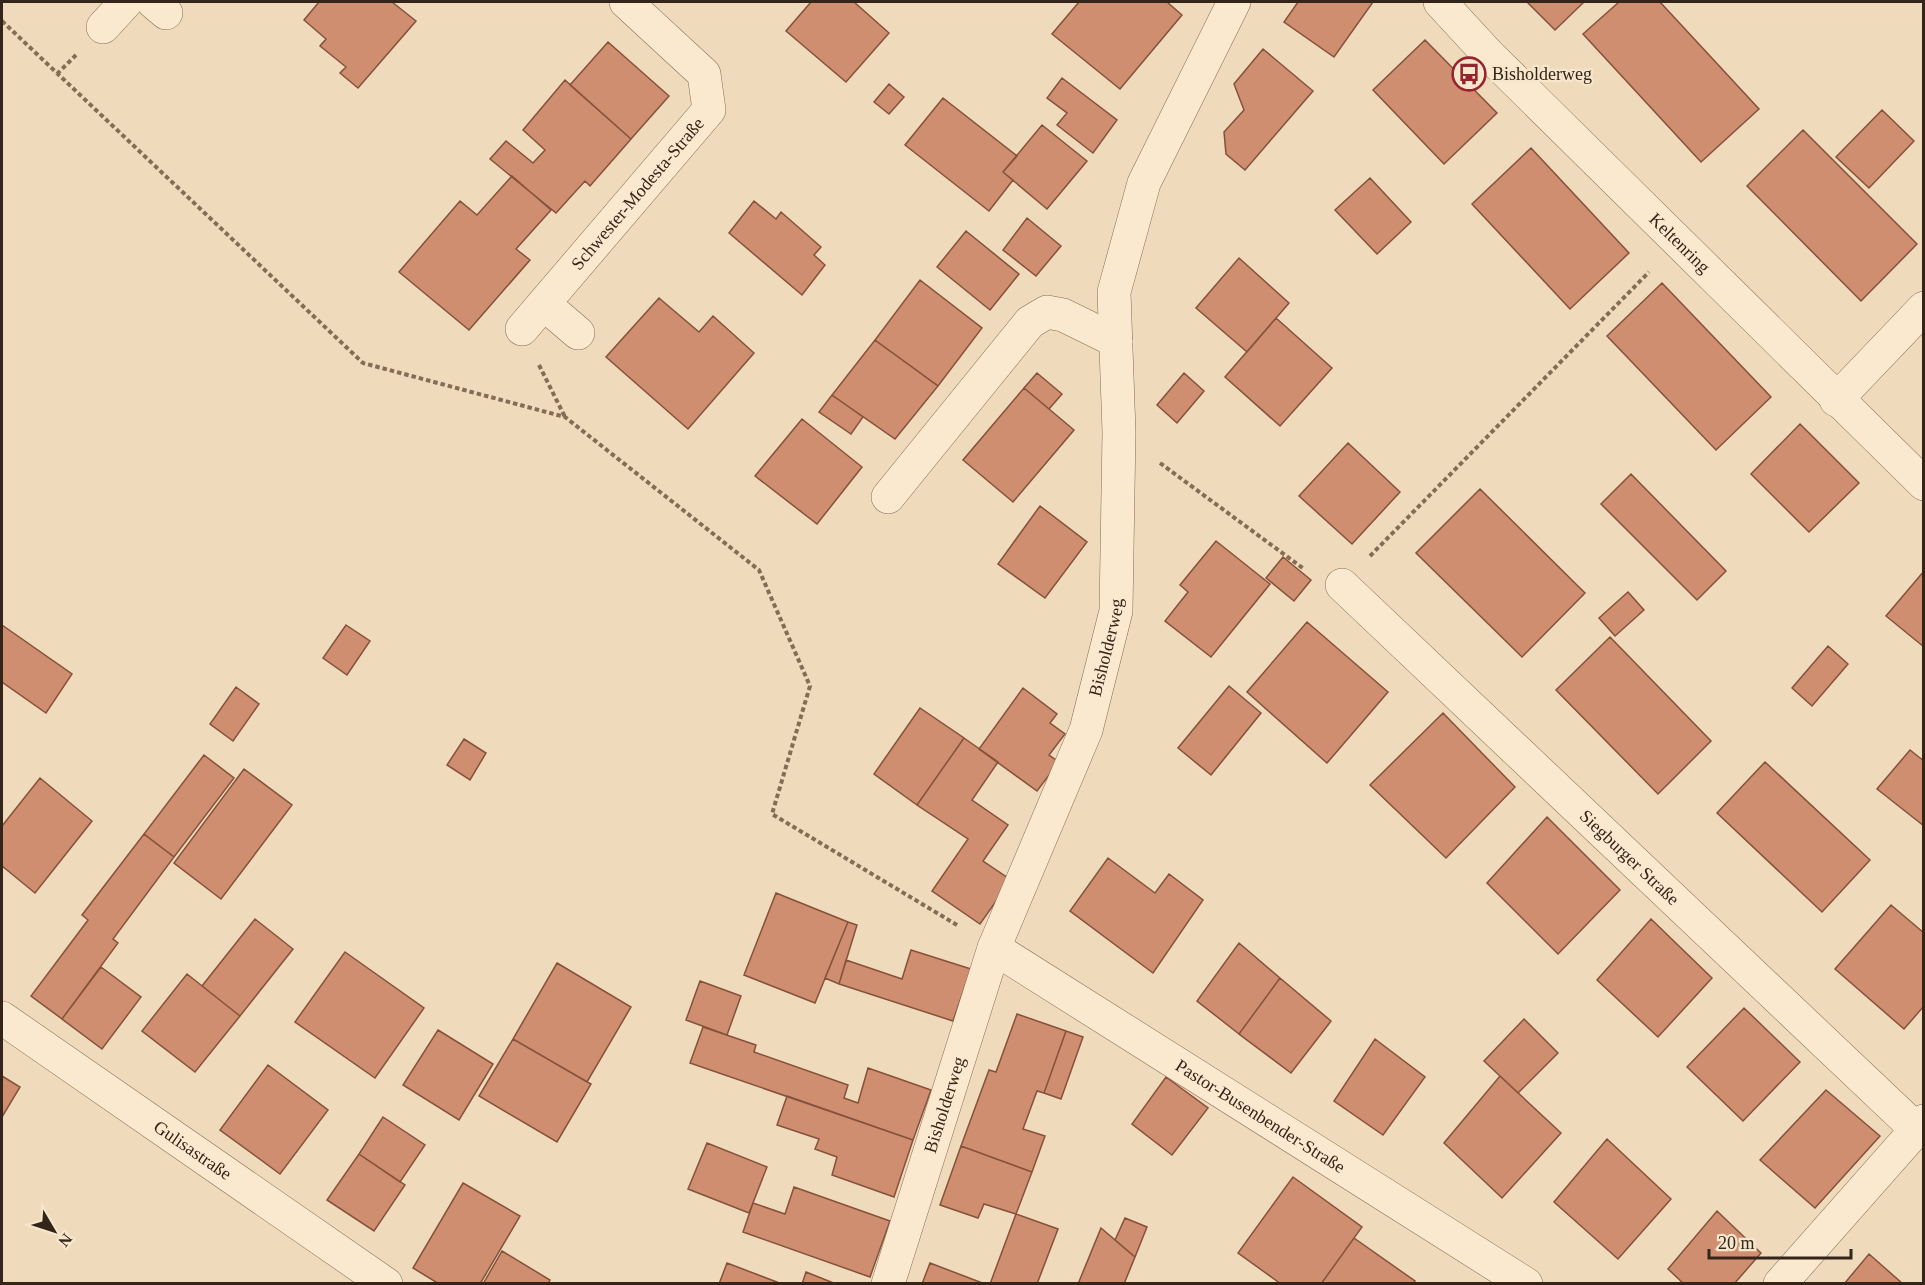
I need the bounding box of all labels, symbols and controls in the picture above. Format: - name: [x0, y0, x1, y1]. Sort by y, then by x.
- bus stop icon: Bisholderweg: [1451, 56, 1487, 92]
- place label: Bisholderweg: [1492, 64, 1592, 84]
- street label: Schwester-Modesta-Straße: [567, 113, 708, 274]
- street label: Keltenring: [1645, 209, 1714, 277]
- street label: Bisholderweg: [1085, 598, 1127, 698]
- street label: Siegburger Straße: [1576, 806, 1683, 909]
- street label: Bisholderweg: [920, 1054, 969, 1155]
- street label: Pastor-Busenbender-Straße: [1172, 1055, 1349, 1177]
- street label: Gulisastraße: [150, 1116, 235, 1184]
- north arrow: [24, 1201, 84, 1261]
- scale bar: [1709, 1222, 1852, 1260]
- text: N: [55, 1230, 76, 1250]
- text: 20 m: [1718, 1233, 1755, 1253]

